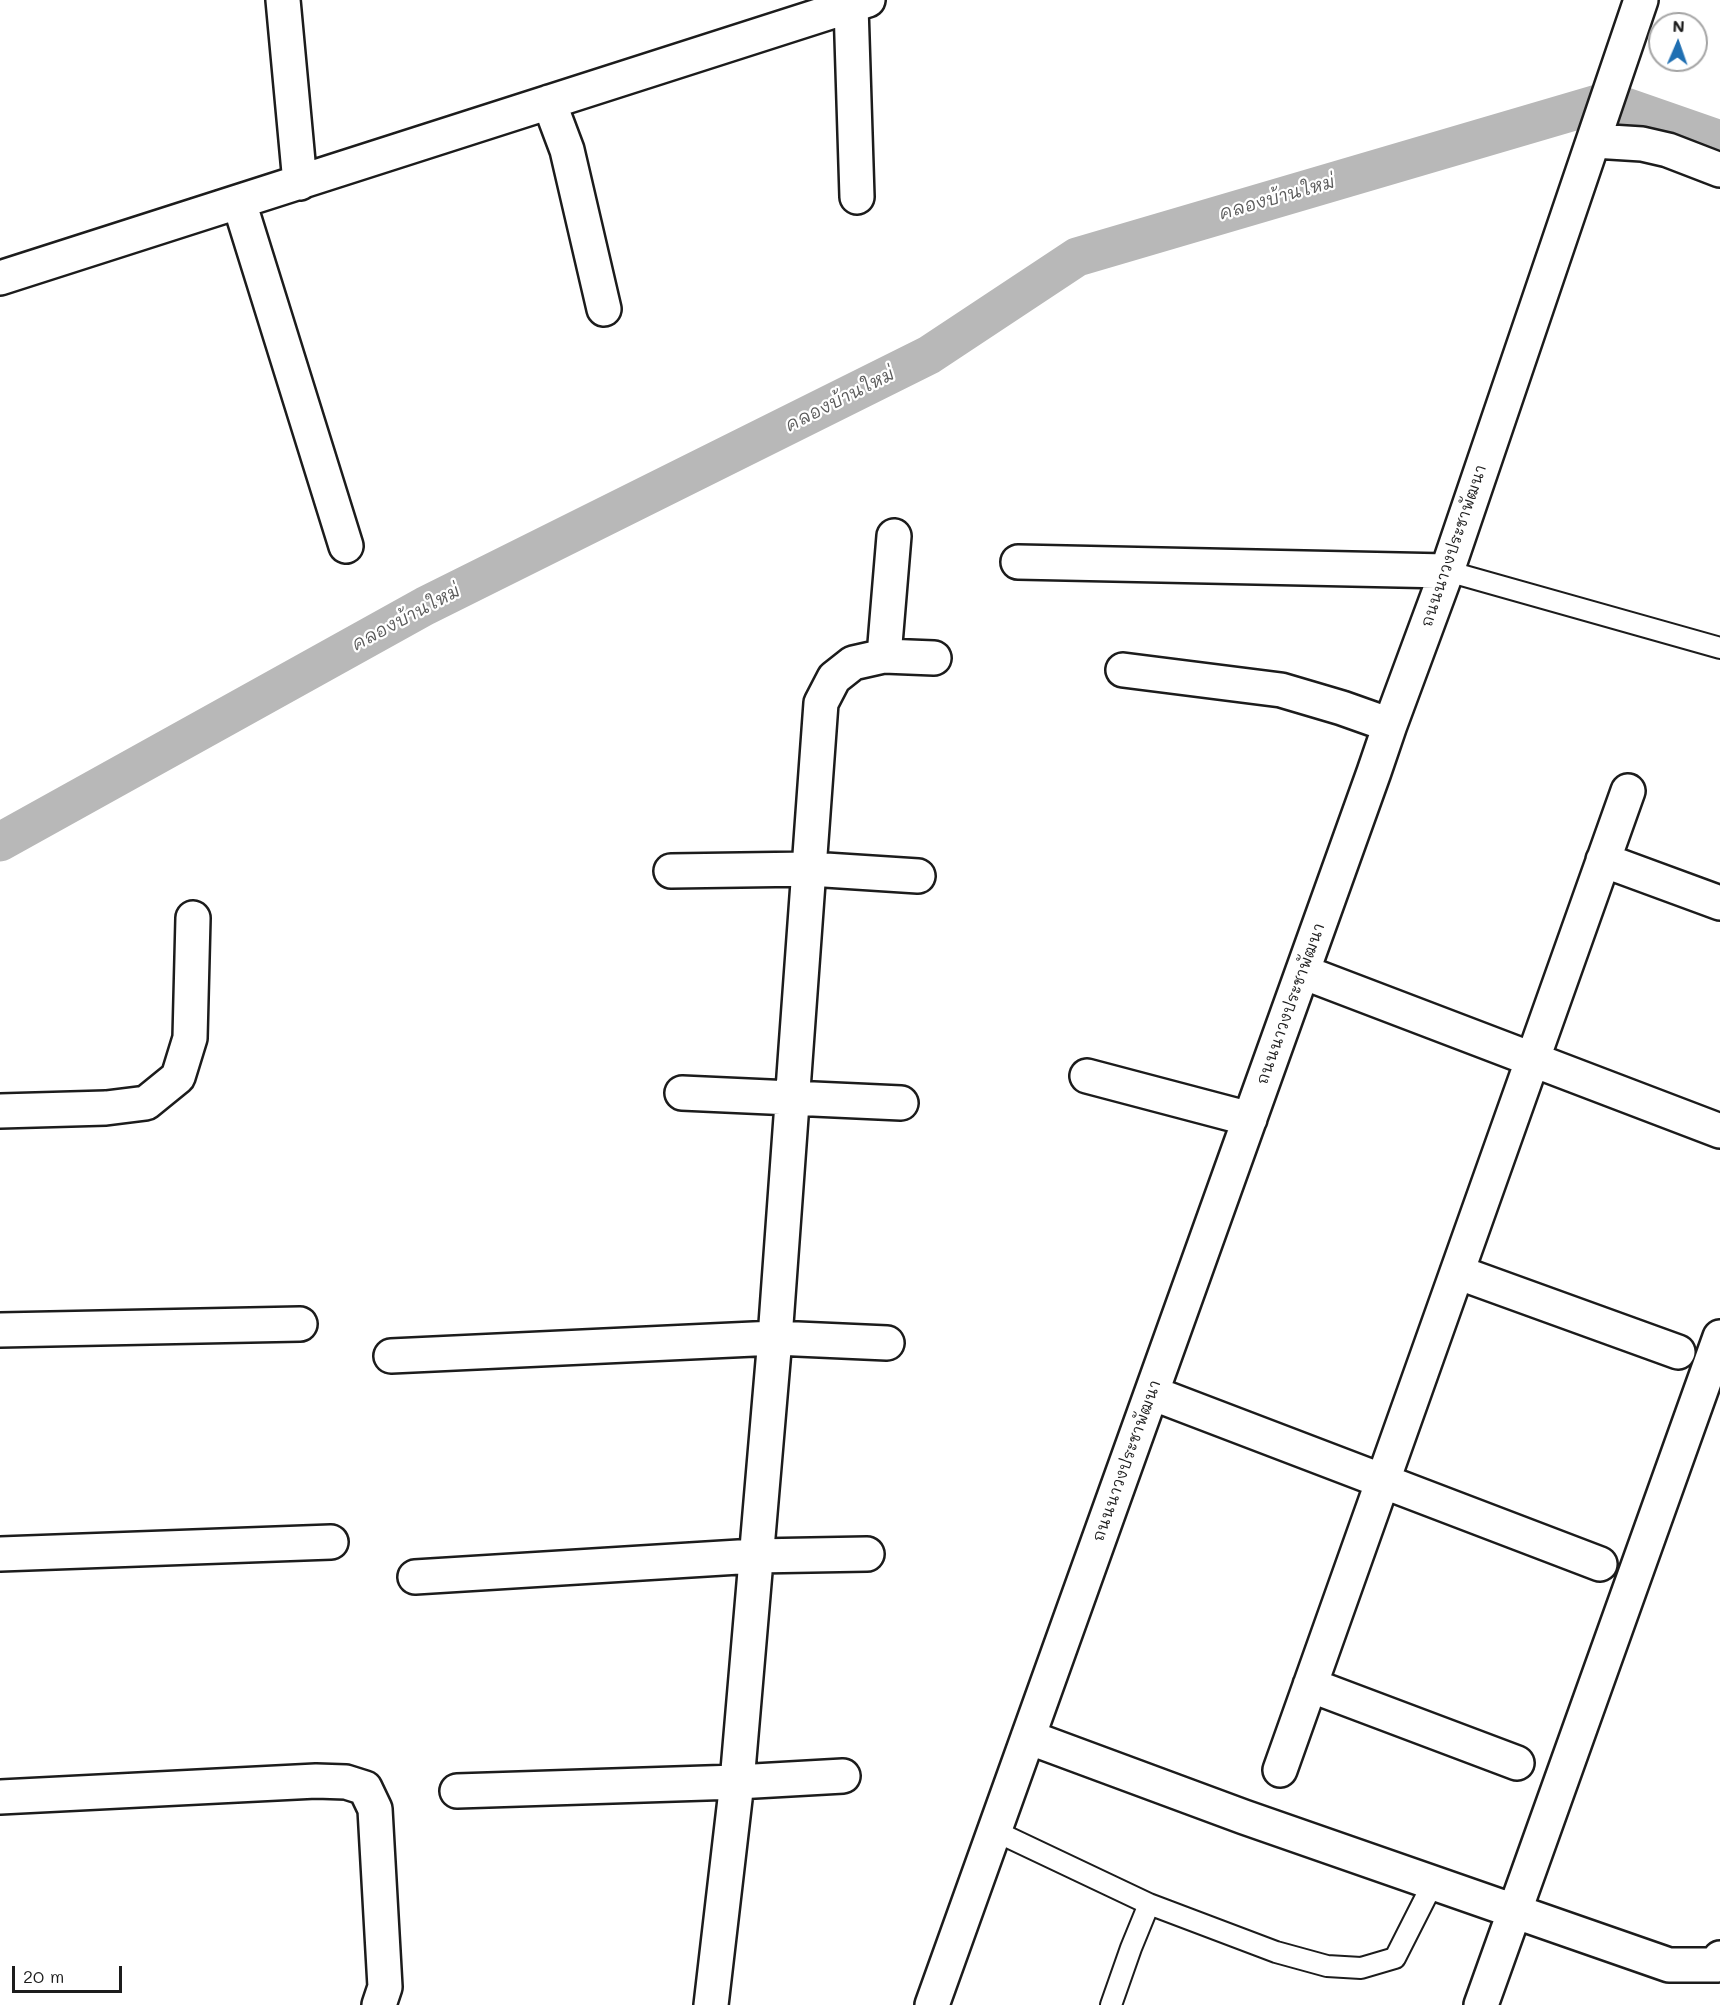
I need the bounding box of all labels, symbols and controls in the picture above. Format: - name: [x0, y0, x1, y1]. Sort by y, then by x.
- north arrow: [1648, 12, 1708, 72]
- text: N: [1672, 15, 1685, 36]
- water label: คลองบ้านใหม่: [1217, 171, 1337, 225]
- water label: คลองบ้านใหม่: [782, 363, 898, 437]
- street label: ถนนนาวงประชาพัฒนา: [1417, 462, 1491, 630]
- water label: คลองบ้านใหม่: [348, 580, 464, 656]
- street label: ถนนนาวงประชาพัฒนา: [1253, 921, 1329, 1087]
- street label: ถนนนาวงประชาพัฒนา: [1089, 1378, 1165, 1544]
- scale bar: [15, 1954, 124, 1992]
- text: 20 m: [23, 1964, 64, 1988]

